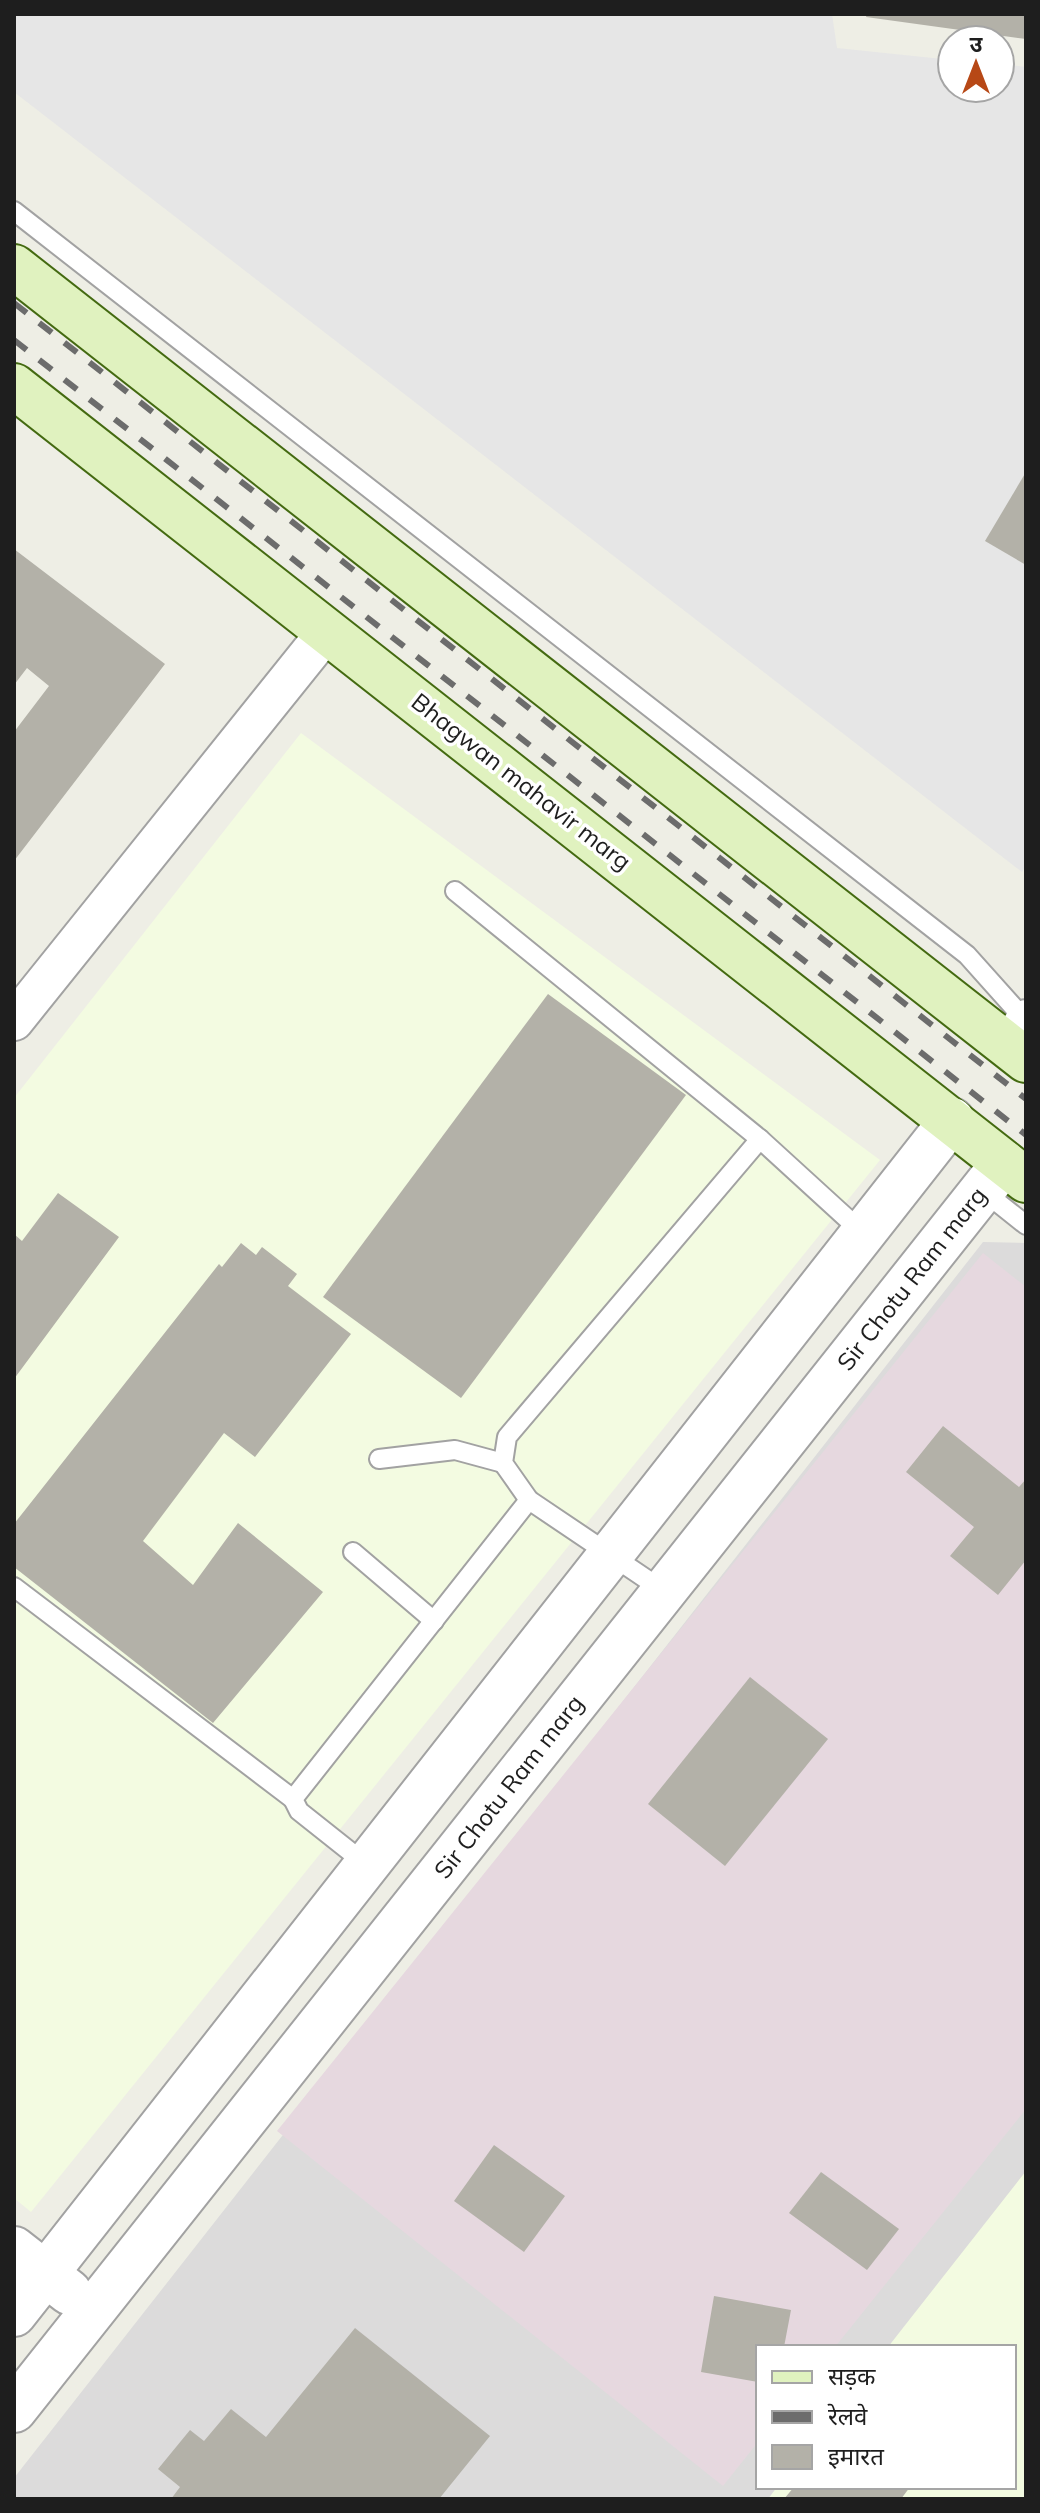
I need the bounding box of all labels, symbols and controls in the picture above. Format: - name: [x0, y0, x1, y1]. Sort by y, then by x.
- north arrow: [936, 24, 1016, 104]
- text: उ: [970, 30, 984, 58]
- street label: Bhagwan mahavir marg: [406, 686, 637, 876]
- street label: Sir Chotu Ram marg: [830, 1180, 992, 1376]
- street label: Sir Chotu Ram marg: [427, 1688, 589, 1884]
- legend: [756, 2345, 1016, 2489]
- text: सड़क: [828, 2361, 876, 2391]
- text: रेलवे: [827, 2401, 868, 2431]
- text: इमारत: [828, 2441, 885, 2471]

